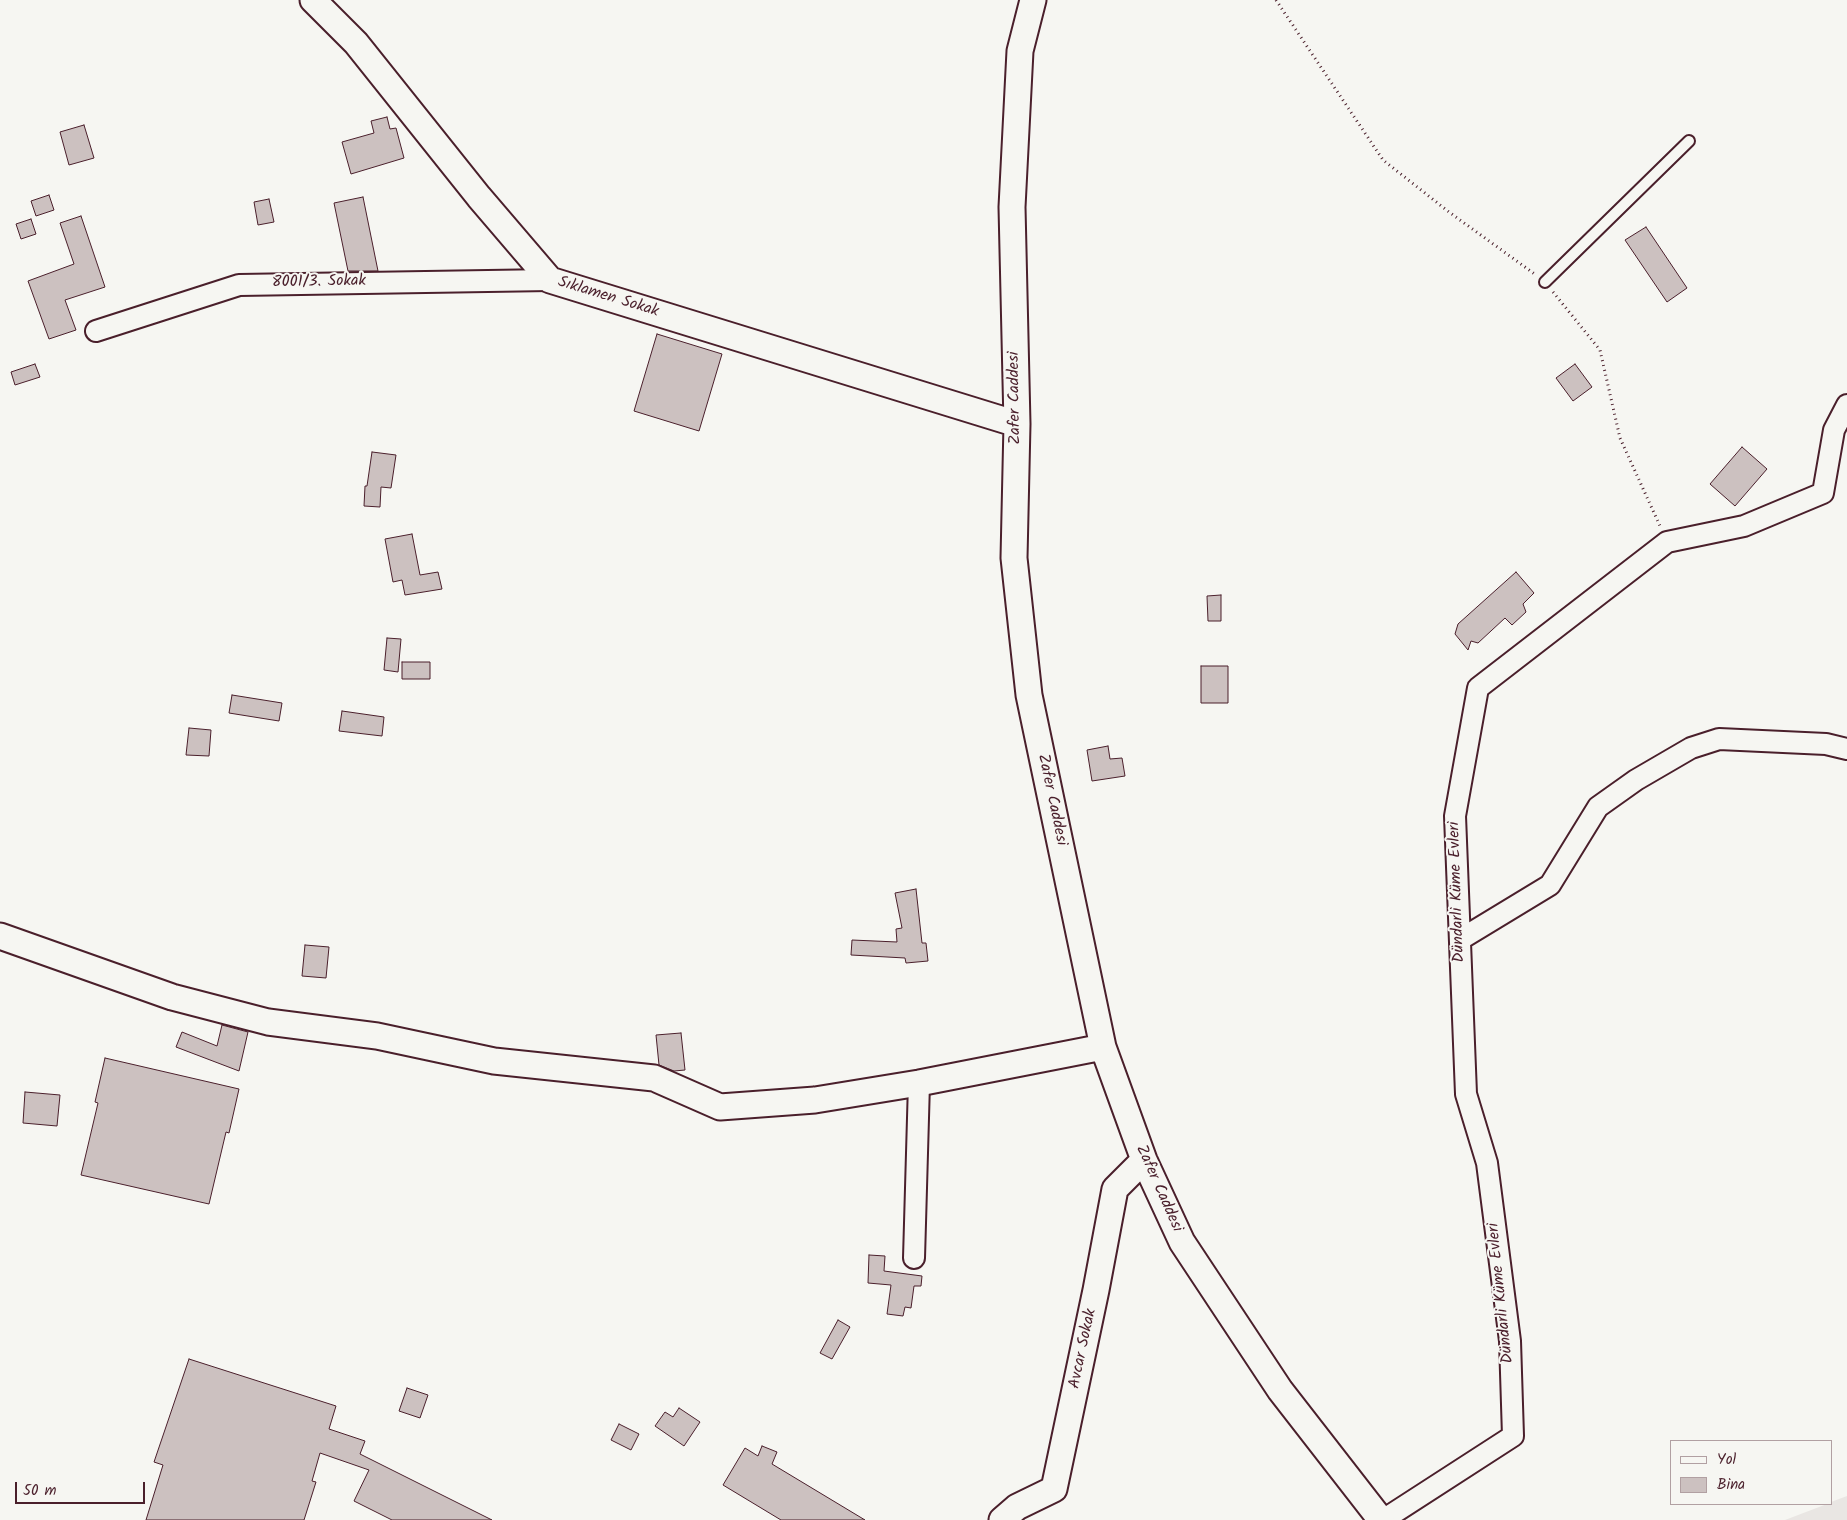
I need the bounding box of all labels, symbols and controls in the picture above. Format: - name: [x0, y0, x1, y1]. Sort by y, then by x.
- street label: 8001/3. Sokak: [272, 273, 366, 293]
- street label: Sıklamen Sokak: [555, 274, 661, 322]
- street label: Zafer Caddesi: [1006, 351, 1026, 445]
- street label: Zafer Caddesi: [1032, 752, 1070, 848]
- street label: Dündarli Küme Evleri: [1446, 821, 1470, 963]
- street label: Zafer Caddesi: [1130, 1143, 1186, 1235]
- street label: Dündarli Küme Evleri: [1485, 1222, 1519, 1364]
- street label: Avcar Sokak: [1066, 1307, 1102, 1391]
- legend: [1670, 1440, 1832, 1505]
- text: Yol: [1717, 1448, 1736, 1472]
- scale bar: [18, 1472, 148, 1504]
- text: Bina: [1717, 1473, 1745, 1497]
- text: 50 m: [23, 1479, 57, 1503]

